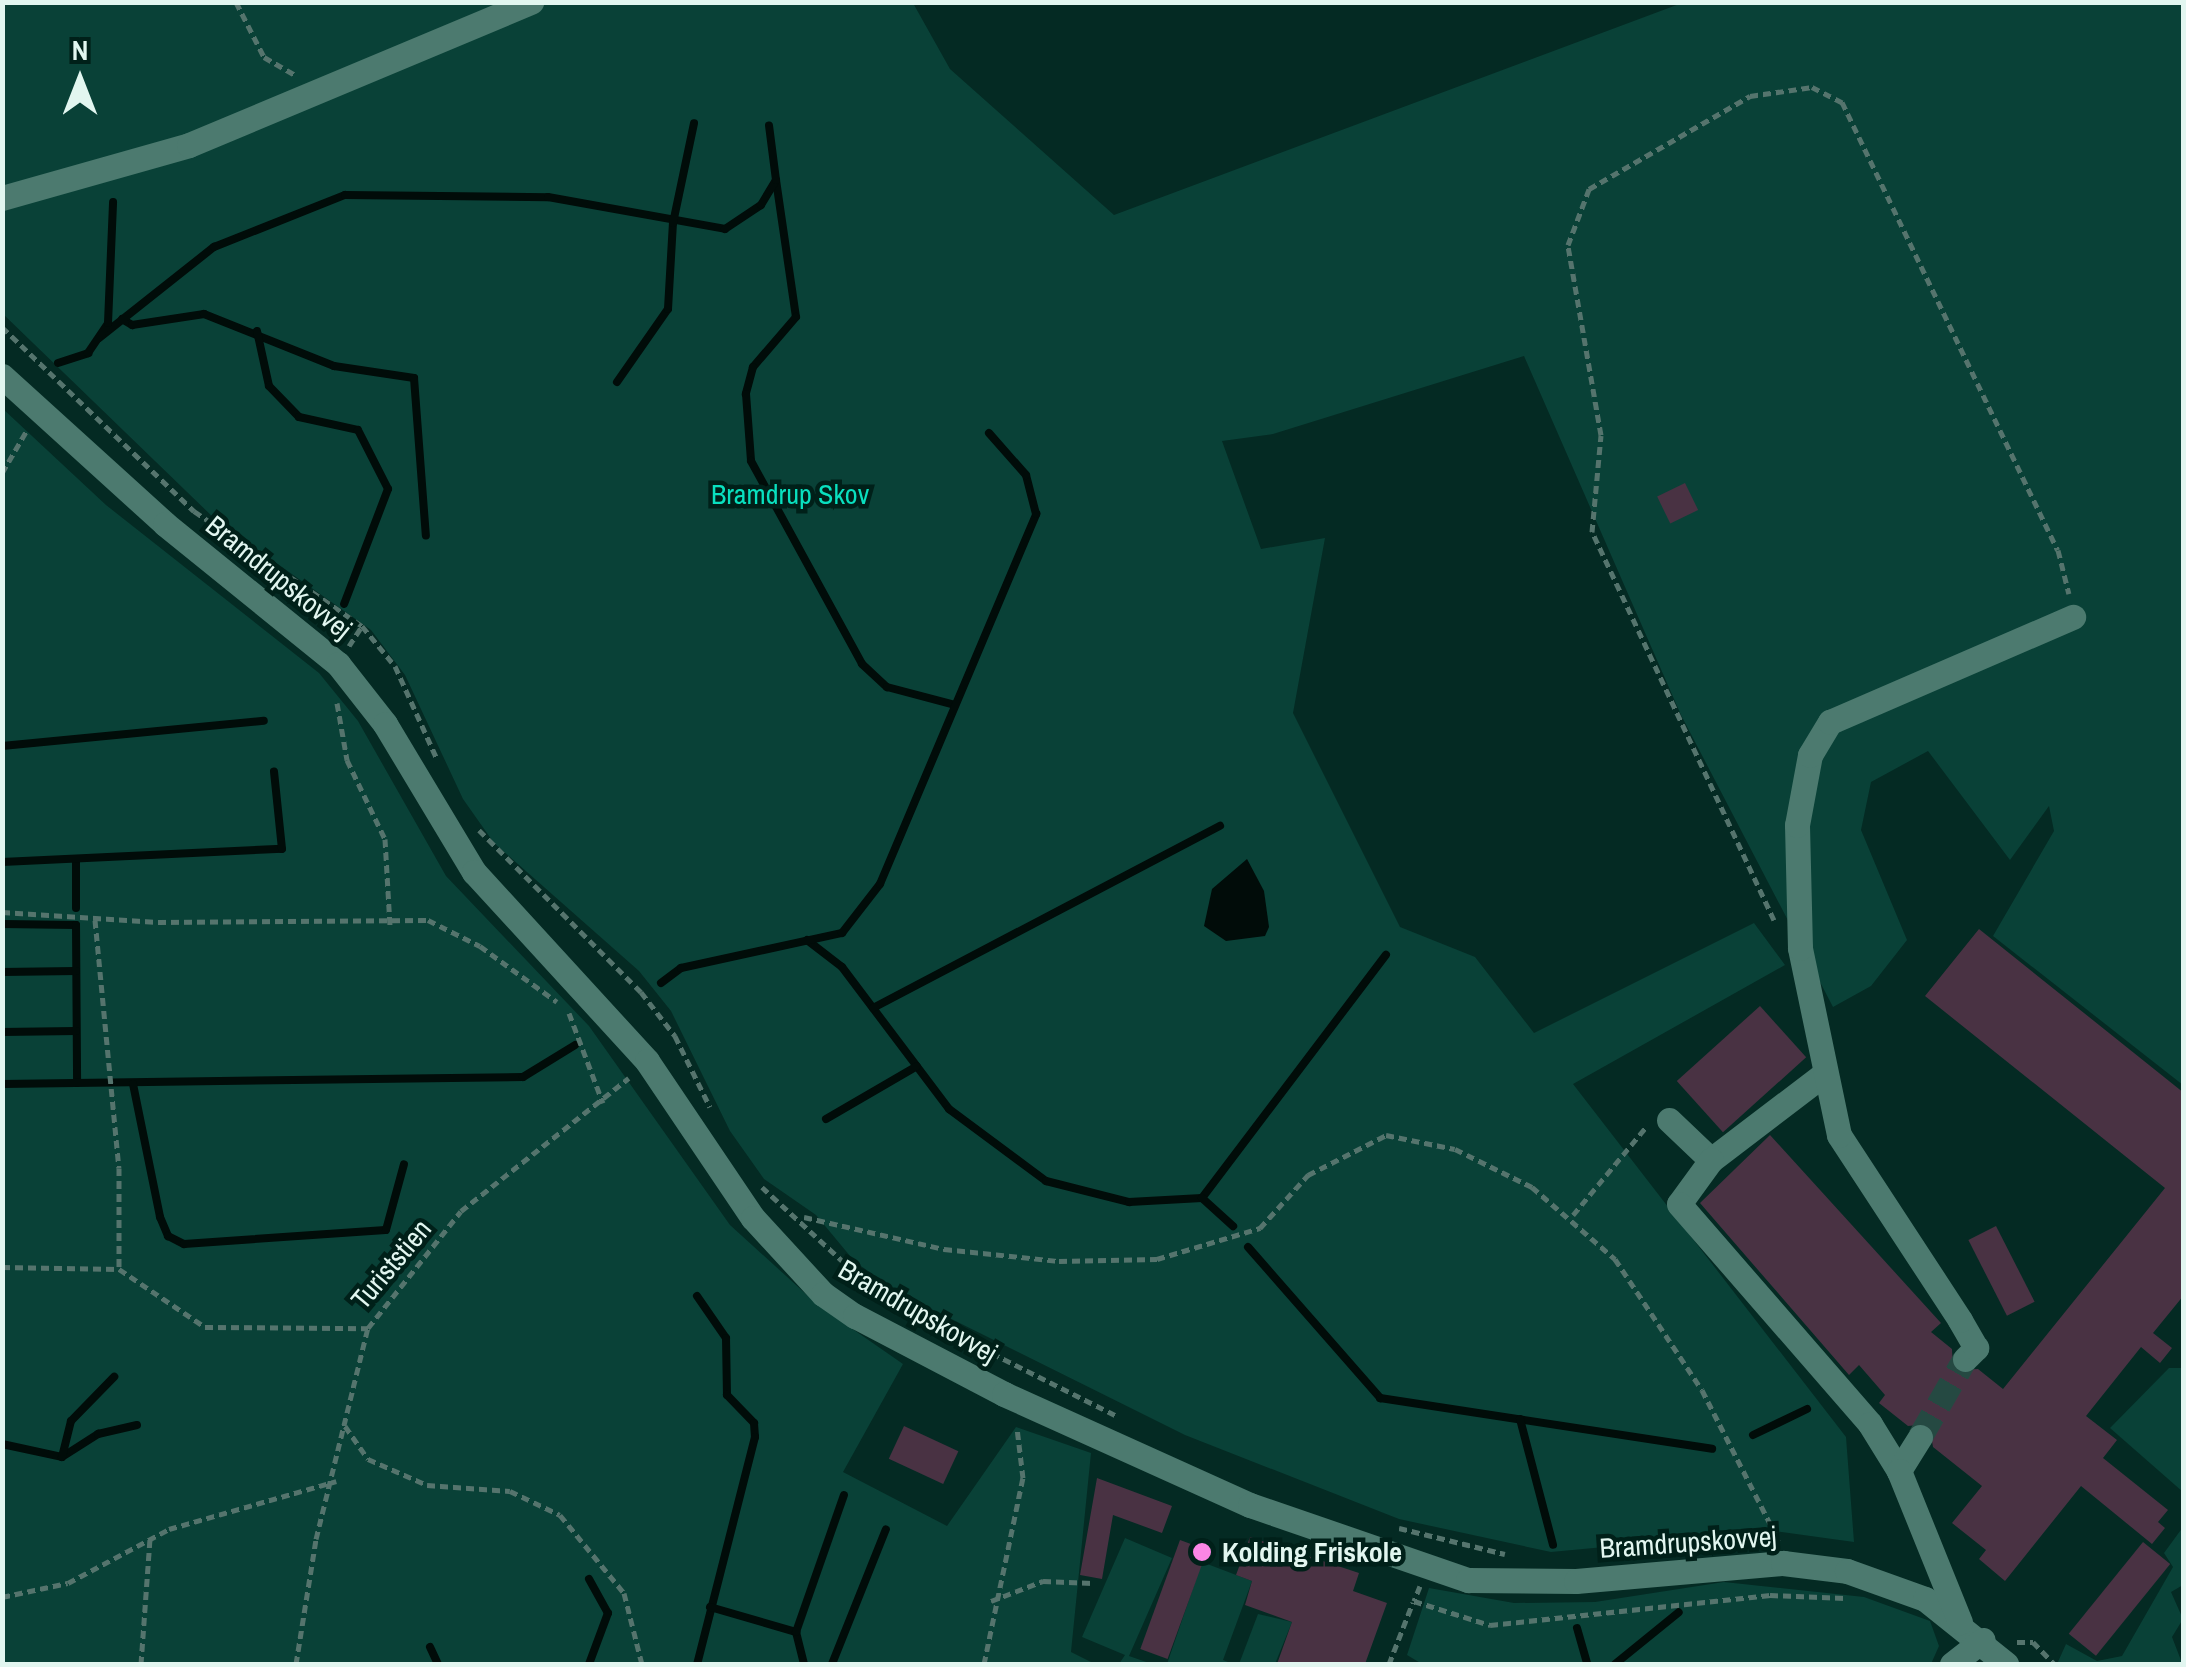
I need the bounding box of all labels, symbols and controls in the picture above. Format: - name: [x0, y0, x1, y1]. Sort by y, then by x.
- north arrow: [30, 30, 130, 130]
- text: N: [72, 31, 88, 69]
- park label: Bramdrup Skov: [711, 477, 869, 511]
- street label: Bramdrupskovvej: [200, 508, 358, 646]
- street label: Turiststien: [344, 1212, 438, 1316]
- street label: Bramdrupskovvej: [833, 1252, 1003, 1370]
- street label: Bramdrupskovvej: [1598, 1519, 1778, 1565]
- place label: Kolding Friskole: [1222, 1535, 1402, 1569]
- marker: Kolding Friskole: [1191, 1541, 1213, 1563]

